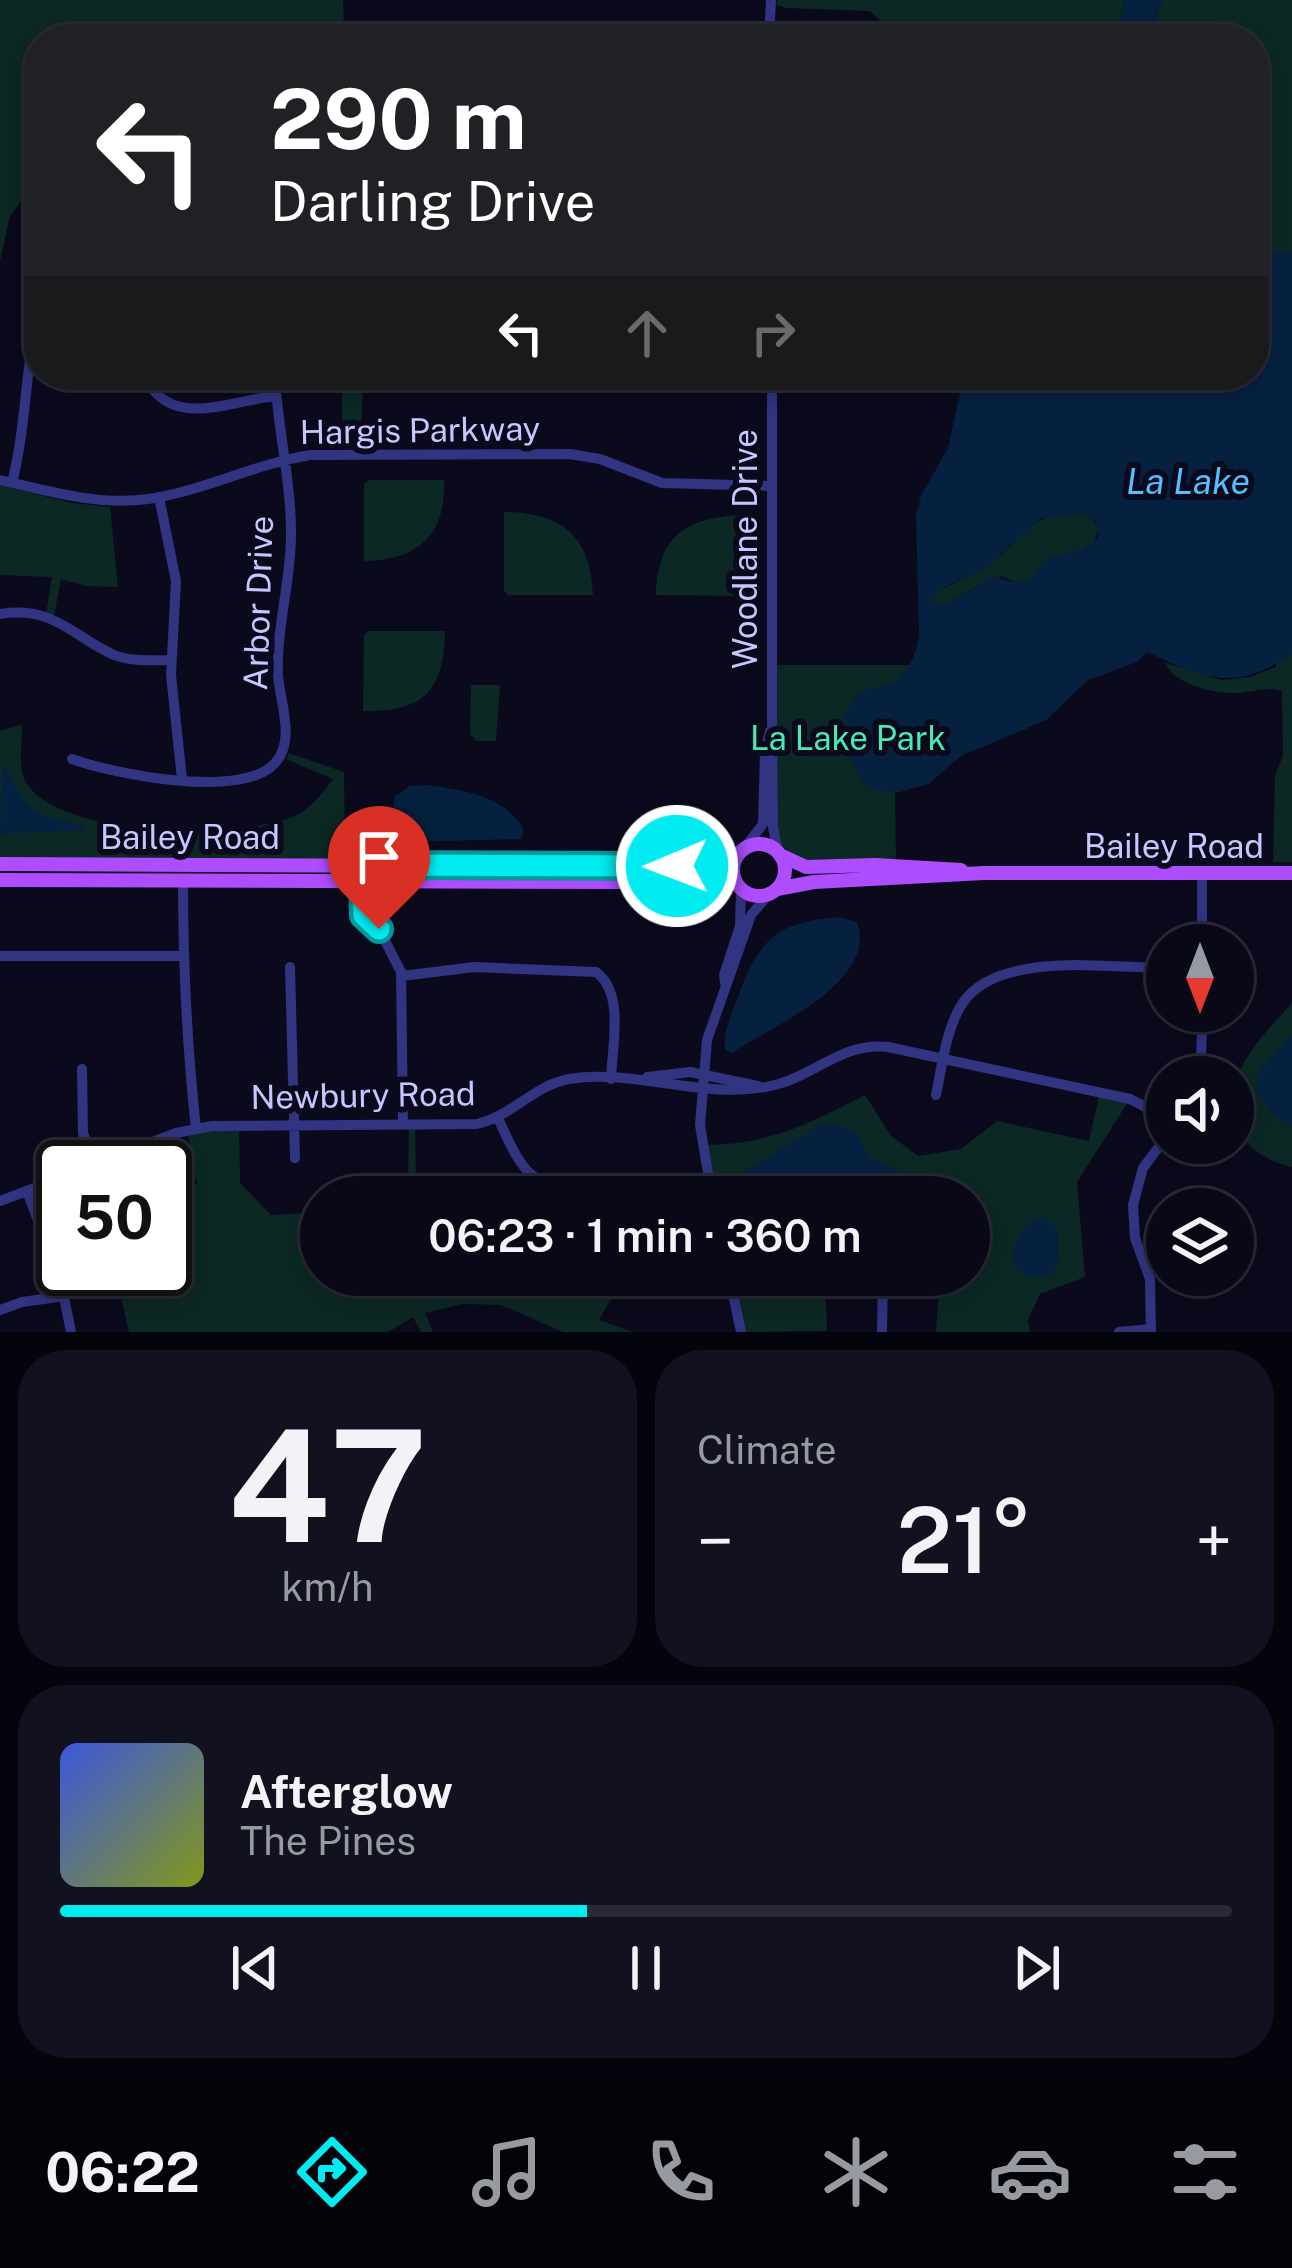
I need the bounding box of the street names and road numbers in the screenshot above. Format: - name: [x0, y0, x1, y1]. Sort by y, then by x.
- street label: Hargis Parkway: [299, 409, 541, 451]
- street label: Woodlane Drive: [726, 429, 764, 669]
- street label: Arbor Drive: [236, 515, 280, 691]
- street label: Bailey Road: [100, 818, 280, 856]
- street label: Bailey Road: [1084, 827, 1264, 865]
- street label: Newbury Road: [250, 1074, 476, 1116]

